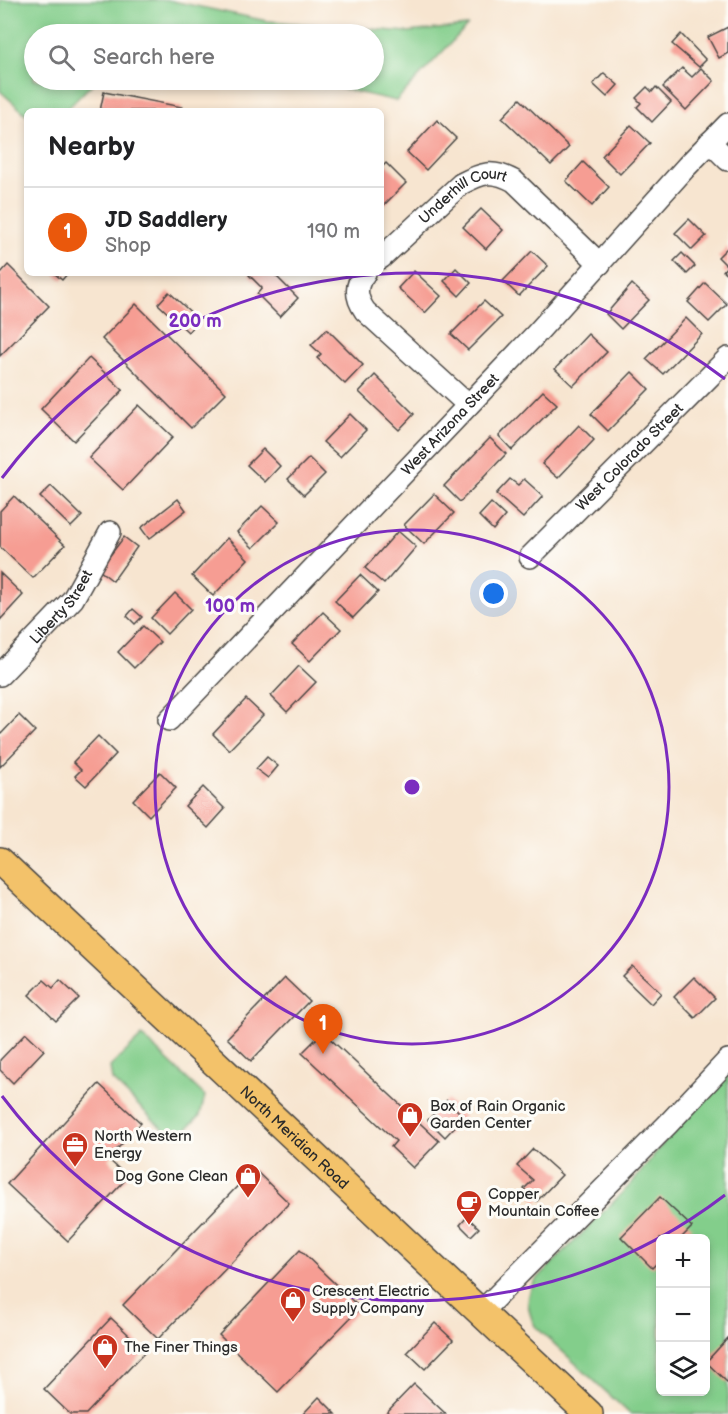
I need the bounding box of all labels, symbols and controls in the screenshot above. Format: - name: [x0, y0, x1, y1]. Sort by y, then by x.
- search box: [24, 24, 384, 90]
- icon: search: [45, 41, 78, 74]
- text: Search here: [93, 44, 215, 71]
- text: Nearby: [48, 132, 135, 163]
- street label: Underhill Court: [415, 164, 510, 228]
- text: JD Saddlery: [105, 207, 227, 234]
- text: 1: [63, 220, 72, 244]
- text: 190 m: [307, 220, 360, 244]
- text: Shop: [105, 234, 151, 258]
- text: 200 m: [168, 311, 222, 332]
- street label: West Arizona Street: [397, 369, 503, 479]
- street label: West Colorado Street: [572, 399, 687, 515]
- street label: Liberty Street: [26, 566, 97, 648]
- your location: [479, 579, 508, 608]
- text: 100 m: [205, 596, 255, 617]
- centre of rings: [402, 777, 422, 797]
- pin: 1: [304, 1004, 342, 1054]
- street label: North Meridian Road: [236, 1082, 353, 1193]
- place label: Box of Rain Organic Garden Center: [430, 1097, 565, 1133]
- shop icon: Box of Rain Organic Garden Center: [395, 1100, 425, 1138]
- place label: North Western Energy: [94, 1127, 192, 1163]
- office icon: North Western Energy: [60, 1130, 90, 1168]
- shop icon: Dog Gone Clean: [233, 1161, 263, 1199]
- place label: Dog Gone Clean: [115, 1167, 228, 1186]
- place label: Copper Mountain Coffee: [488, 1185, 599, 1221]
- cafe icon: Copper Mountain Coffee: [454, 1188, 484, 1226]
- map controls: [656, 1234, 710, 1396]
- button: +: [656, 1234, 710, 1288]
- place label: Crescent Electric Supply Company: [312, 1282, 430, 1318]
- shop icon: Crescent Electric Supply Company: [278, 1285, 308, 1323]
- button: −: [656, 1288, 710, 1342]
- shop icon: The Finer Things: [90, 1332, 120, 1370]
- place label: The Finer Things: [124, 1338, 238, 1357]
- button: layers: [656, 1342, 710, 1396]

